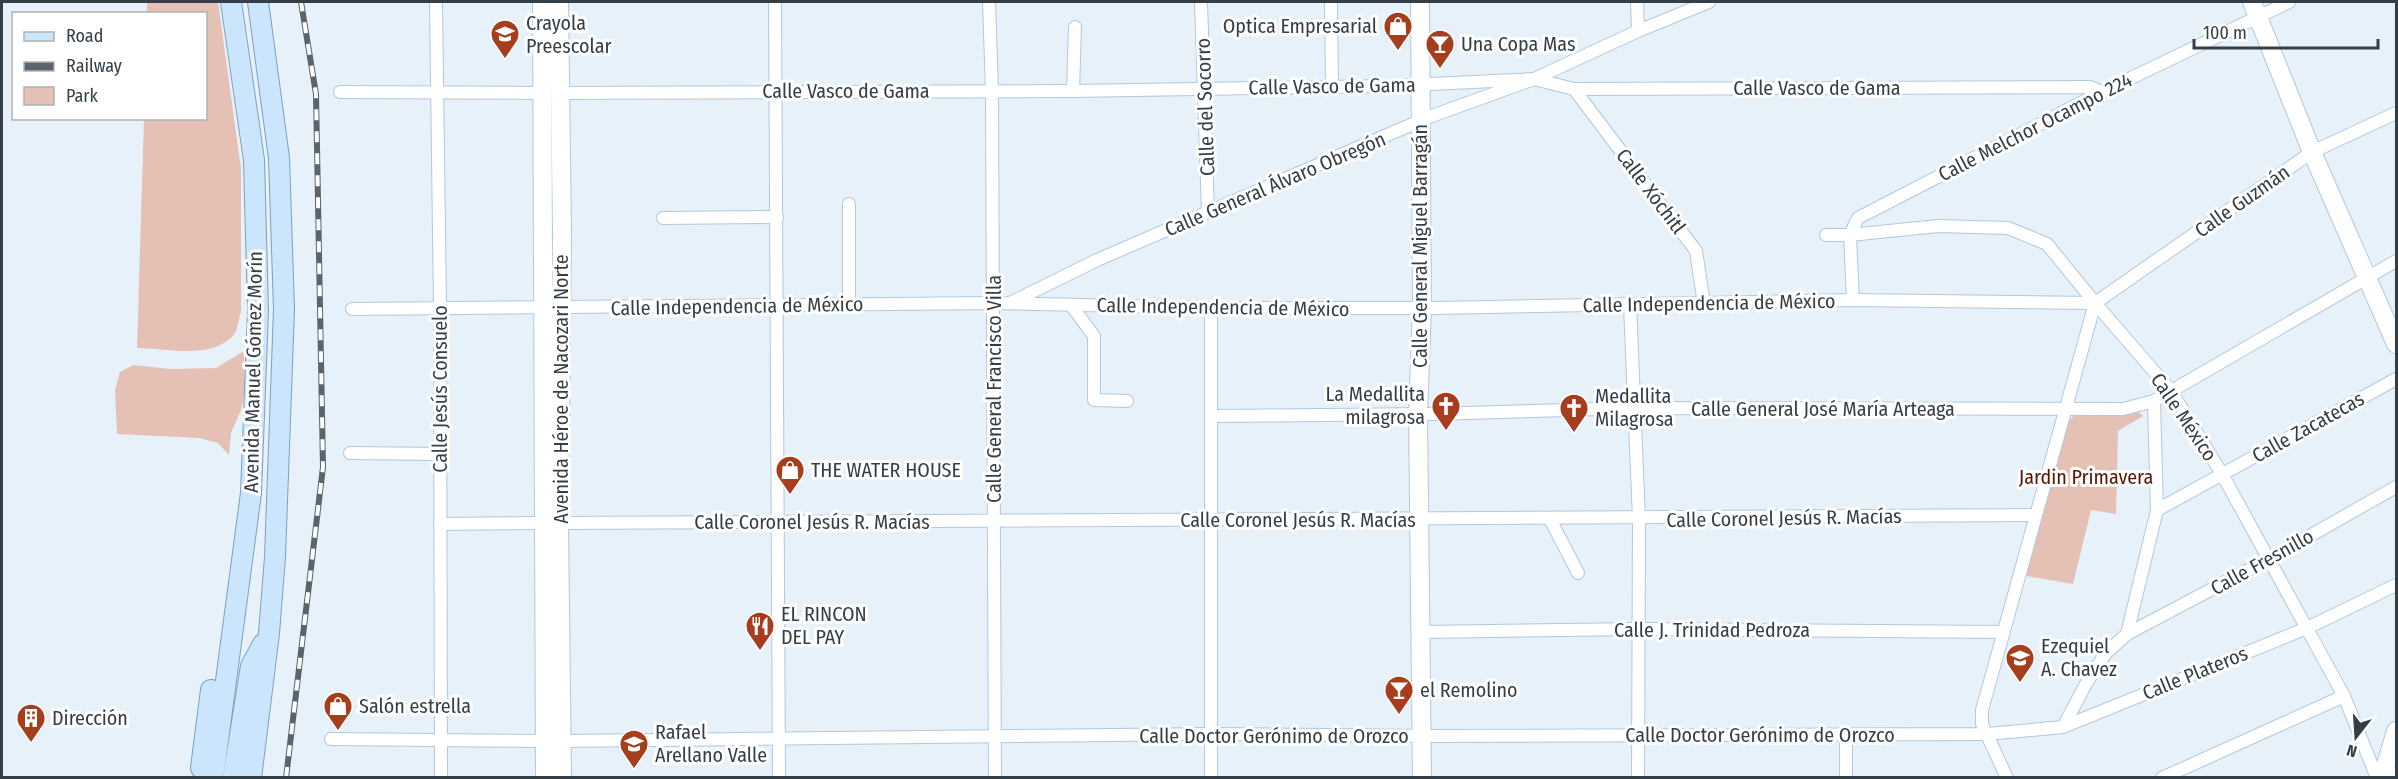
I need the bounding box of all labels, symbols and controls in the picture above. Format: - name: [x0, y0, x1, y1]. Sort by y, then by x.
- shop icon: Optica Empresarial: [1382, 10, 1414, 52]
- place label: Crayola Preescolar: [526, 11, 611, 58]
- legend: [12, 12, 207, 120]
- scale bar: [2194, 12, 2378, 50]
- place label: Optica Empresarial: [1223, 14, 1377, 38]
- school or university icon: Crayola Preescolar: [489, 18, 521, 60]
- text: 100 m: [2203, 22, 2247, 44]
- text: Road: [66, 25, 103, 47]
- bar icon: Una Copa Mas: [1424, 28, 1456, 70]
- place label: Una Copa Mas: [1461, 32, 1575, 56]
- street label: Calle del Socorro: [1191, 37, 1219, 177]
- text: Railway: [66, 55, 122, 77]
- street label: Calle Melchor Ocampo 224: [1934, 68, 2136, 186]
- street label: Calle Vasco de Gama: [1248, 73, 1416, 99]
- street label: Calle Vasco de Gama: [1733, 76, 1901, 100]
- street label: Calle Vasco de Gama: [762, 79, 930, 103]
- text: Park: [66, 85, 99, 107]
- street label: Calle General Miguel Barragán: [1408, 124, 1432, 368]
- street label: Calle General Álvaro Obregón: [1161, 127, 1389, 241]
- street label: Calle Xóchitl: [1611, 144, 1691, 238]
- street label: Calle Guzmán: [2190, 160, 2294, 242]
- street label: Avenida Manuel Gómez Morín: [239, 251, 267, 493]
- street label: Avenida Héroe de Nacozari Norte: [549, 254, 573, 524]
- street label: Calle General Francisco Villa: [982, 275, 1006, 503]
- street label: Calle Independencia de México: [1582, 289, 1836, 317]
- street label: Calle Independencia de México: [610, 292, 864, 320]
- street label: Calle Independencia de México: [1096, 293, 1350, 321]
- street label: Calle Jesús Consuelo: [428, 305, 452, 473]
- street label: Calle México: [2146, 368, 2222, 466]
- place label: La Medallita milagrosa: [1326, 382, 1425, 429]
- place label: Medallita Milagrosa: [1595, 384, 1674, 431]
- street label: Calle Zacatecas: [2248, 386, 2368, 468]
- church icon: La Medallita milagrosa: [1430, 390, 1462, 432]
- church icon: Medallita Milagrosa: [1558, 392, 1590, 434]
- street label: Calle General José María Arteaga: [1691, 397, 1955, 421]
- shop icon: THE WATER HOUSE: [774, 454, 806, 496]
- place label: THE WATER HOUSE: [811, 458, 961, 482]
- park label: Jardin Primavera: [2019, 465, 2153, 489]
- street label: Calle Coronel Jesús R. Macías: [1666, 504, 1902, 532]
- street label: Calle Coronel Jesús R. Macías: [1180, 508, 1416, 532]
- street label: Calle Coronel Jesús R. Macías: [694, 510, 930, 534]
- street label: Calle Fresnillo: [2206, 524, 2318, 600]
- place label: EL RINCON DEL PAY: [781, 602, 867, 649]
- restaurant icon: EL RINCON DEL PAY: [744, 610, 776, 652]
- street label: Calle J. Trinidad Pedroza: [1614, 618, 1810, 642]
- place label: Ezequiel A. Chavez: [2041, 634, 2117, 681]
- street label: Calle Plateros: [2139, 641, 2251, 705]
- school or university icon: Ezequiel A. Chavez: [2004, 642, 2036, 684]
- bar icon: el Remolino: [1383, 674, 1415, 716]
- place label: el Remolino: [1420, 678, 1518, 702]
- shop icon: Salón estrella: [322, 690, 354, 732]
- place label: Salón estrella: [359, 694, 471, 718]
- building icon: Dirección: [15, 702, 47, 744]
- place label: Dirección: [52, 706, 128, 730]
- north arrow: [2326, 707, 2386, 767]
- place label: Rafael Arellano Valle: [655, 720, 767, 767]
- street label: Calle Doctor Gerónimo de Orozco: [1625, 723, 1895, 747]
- street label: Calle Doctor Gerónimo de Orozco: [1139, 724, 1409, 748]
- school or university icon: Rafael Arellano Valle: [618, 728, 650, 770]
- text: N: [2344, 740, 2359, 761]

